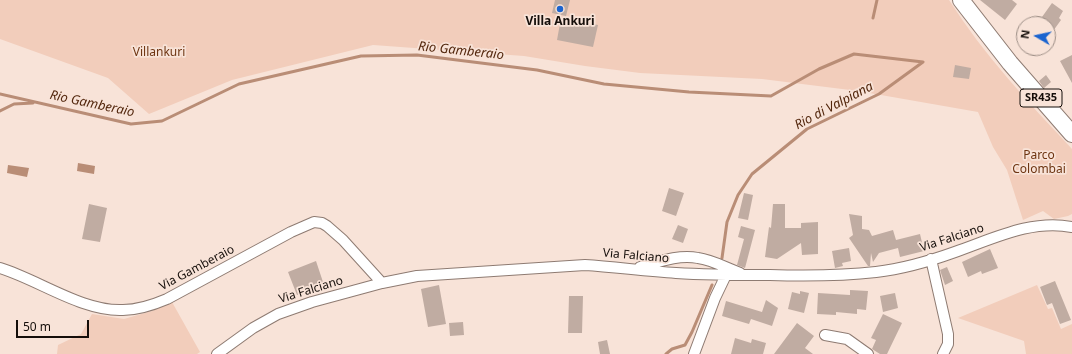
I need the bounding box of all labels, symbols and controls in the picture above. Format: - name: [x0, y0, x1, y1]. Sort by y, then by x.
- marker: Villa Ankuri: [555, 4, 565, 14]
- place label: Villa Ankuri: [525, 15, 595, 29]
- north arrow: [1016, 16, 1056, 56]
- text: N: [1017, 29, 1033, 40]
- water label: Rio Gamberaio: [417, 39, 505, 63]
- park label: Villankuri: [133, 46, 185, 60]
- water label: Rio di Valpiana: [792, 79, 876, 133]
- water label: Rio Gamberaio: [48, 87, 136, 121]
- road number: SR435: [1020, 89, 1062, 107]
- park label: Parco Colombai: [1012, 149, 1066, 177]
- street label: Via Falciano: [918, 221, 986, 255]
- street label: Via Gamberaio: [157, 242, 237, 294]
- street label: Via Falciano: [602, 246, 670, 266]
- street label: Via Falciano: [277, 273, 345, 307]
- scale bar: [18, 312, 91, 338]
- text: 50 m: [23, 318, 51, 335]

